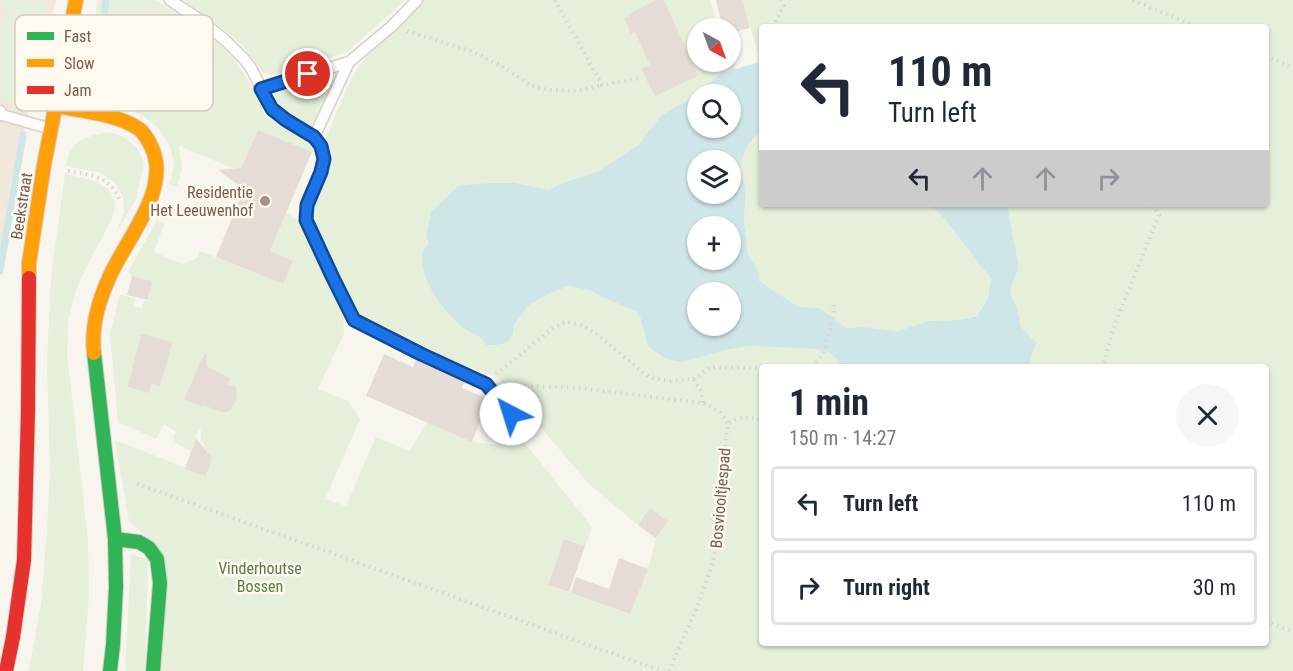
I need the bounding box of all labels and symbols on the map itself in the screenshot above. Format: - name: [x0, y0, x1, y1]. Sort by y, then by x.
- legend: [15, 15, 213, 111]
- north arrow: [687, 18, 741, 72]
- text: Fast: [64, 27, 91, 46]
- pin: [282, 48, 333, 99]
- text: Slow: [64, 54, 94, 73]
- text: Jam: [64, 81, 91, 100]
- street label: Beekstraat: [7, 171, 36, 241]
- place label: Residentie Het Leeuwenhof: [150, 183, 253, 220]
- marker: Residentie Het Leeuwenhof: [258, 194, 272, 208]
- position arrow: [479, 382, 543, 446]
- street label: Bosviooltjespad: [707, 447, 734, 549]
- park label: Vinderhoutse Bossen: [218, 559, 302, 596]

